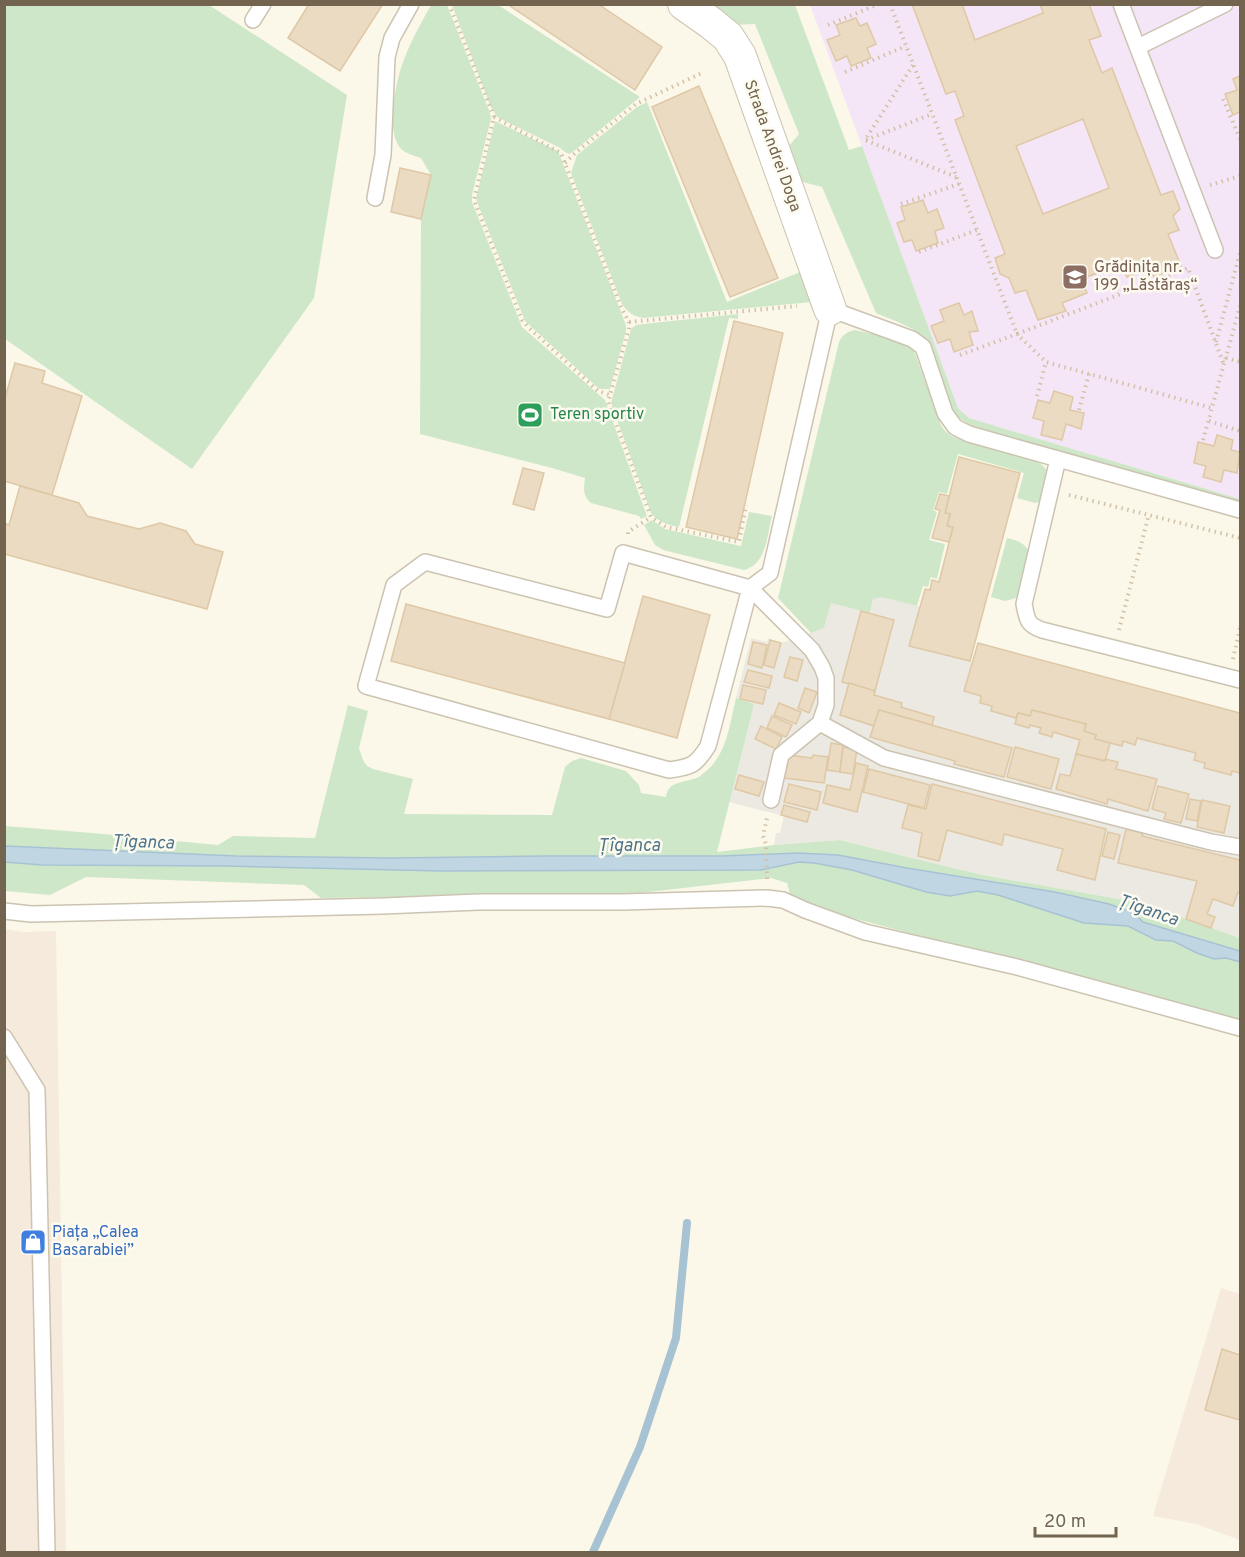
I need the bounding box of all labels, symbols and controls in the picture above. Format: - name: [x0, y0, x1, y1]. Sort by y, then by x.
- street label: Strada Andrei Doga: [739, 77, 805, 215]
- place label: Grădinița nr. 199 „Lăstăraș“: [1094, 258, 1198, 296]
- school or university icon: Grădinița nr. 199 „Lăstăraș“: [1060, 262, 1090, 292]
- sports icon: Teren sportiv: [515, 400, 545, 430]
- place label: Teren sportiv: [550, 405, 644, 425]
- water label: Țîganca: [111, 830, 175, 856]
- water label: Țîganca: [598, 835, 661, 858]
- water label: Țîganca: [1115, 890, 1182, 932]
- place label: Piața „Calea Basarabiei”: [52, 1223, 139, 1261]
- shop icon: Piața „Calea Basarabiei”: [18, 1227, 48, 1257]
- scale bar: [1035, 1500, 1116, 1538]
- text: 20 m: [1044, 1511, 1086, 1534]

